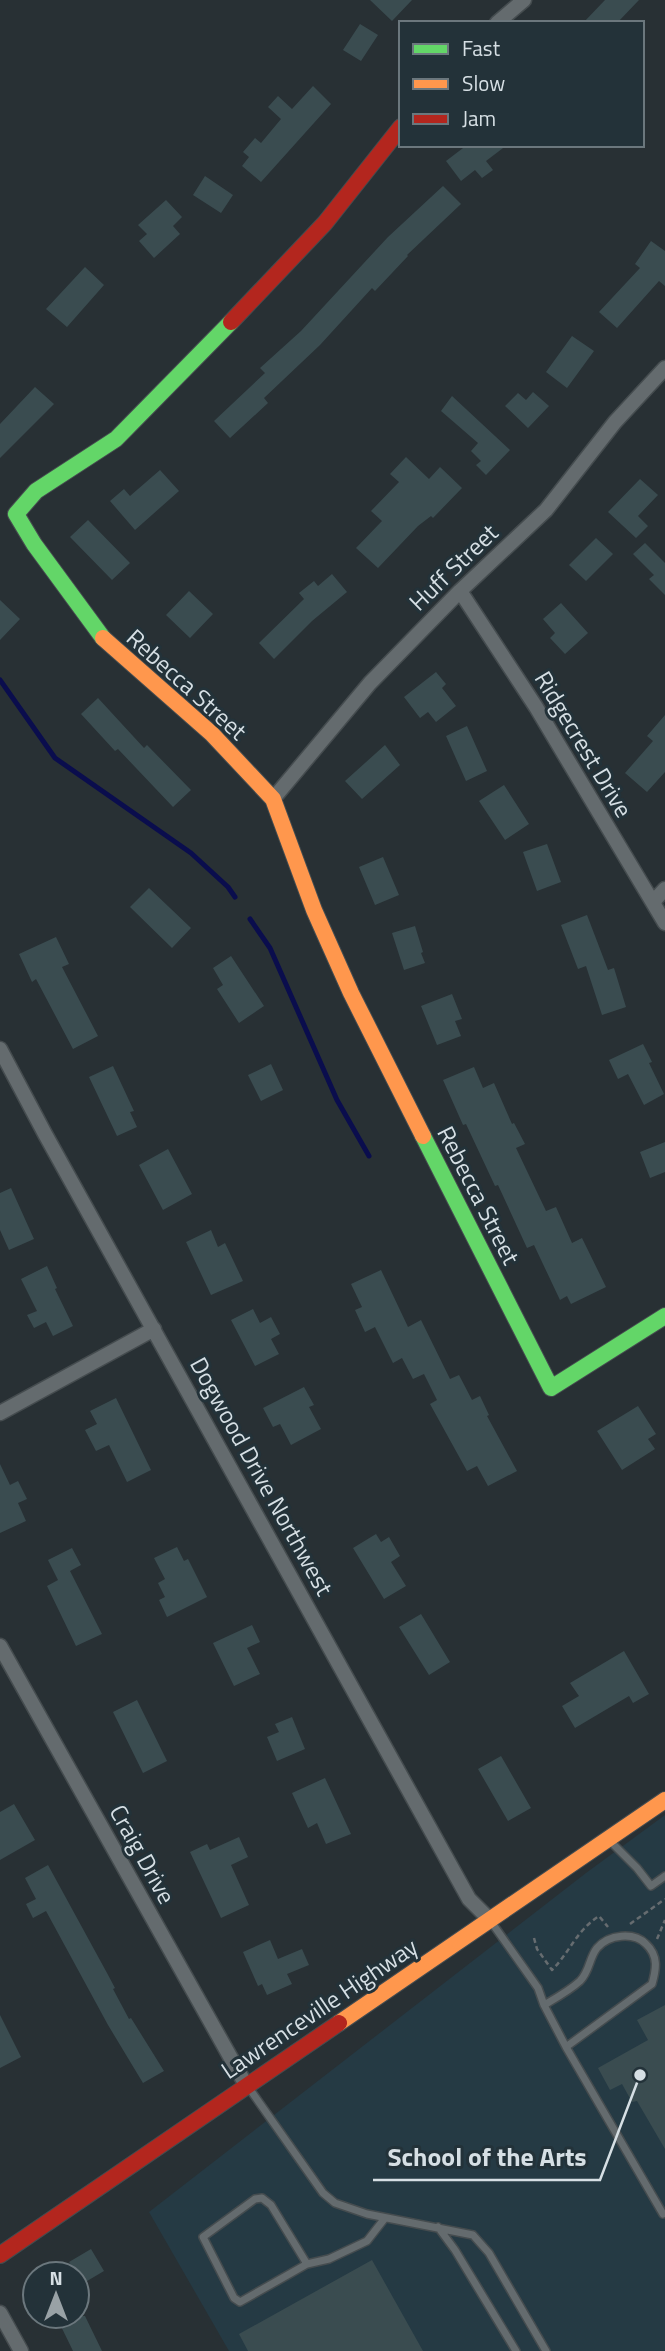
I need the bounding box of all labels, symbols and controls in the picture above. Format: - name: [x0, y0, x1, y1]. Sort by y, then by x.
- legend: [399, 21, 644, 147]
- text: Fast: [462, 32, 501, 64]
- text: Slow: [462, 67, 505, 99]
- text: Jam: [462, 102, 496, 134]
- street label: Huff Street: [400, 515, 506, 619]
- street label: Rebecca Street: [119, 620, 256, 748]
- street label: Ridgecrest Drive: [526, 664, 642, 824]
- street label: Rebecca Street: [429, 1119, 530, 1271]
- street label: Dogwood Drive Northwest: [181, 1350, 343, 1602]
- street label: Craig Drive: [101, 1798, 185, 1910]
- street label: Lawrenceville Highway: [213, 1928, 425, 2087]
- callout: School of the Arts: [373, 2133, 600, 2180]
- text: School of the Arts: [387, 2137, 587, 2176]
- north arrow: [21, 2260, 91, 2330]
- text: N: [49, 2263, 63, 2292]

